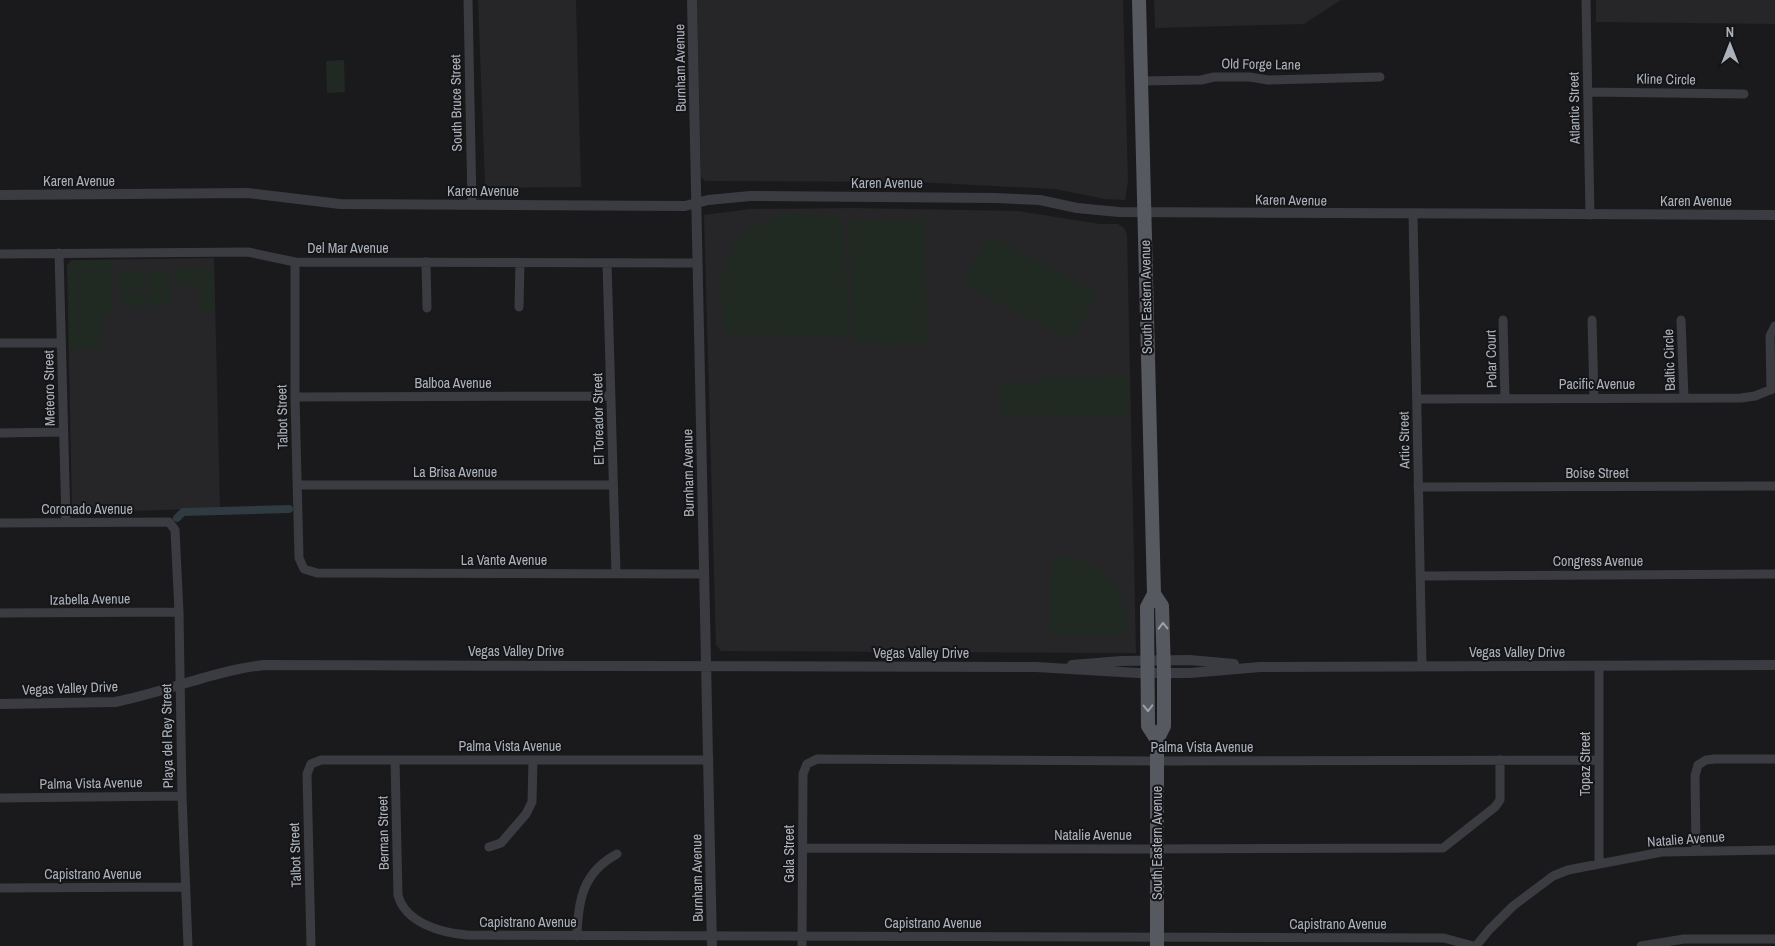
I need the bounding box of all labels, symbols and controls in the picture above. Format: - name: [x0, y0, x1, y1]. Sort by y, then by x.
- north arrow: [1705, 20, 1755, 70]
- text: N: [1726, 23, 1734, 41]
- street label: Burnham Avenue: [670, 24, 690, 112]
- street label: South Bruce Street: [446, 54, 466, 152]
- street label: Old Forge Lane: [1221, 54, 1301, 74]
- street label: Kline Circle: [1636, 69, 1696, 89]
- street label: Atlantic Street: [1564, 72, 1584, 145]
- street label: Karen Avenue: [43, 172, 115, 190]
- street label: Karen Avenue: [851, 174, 923, 192]
- street label: Karen Avenue: [447, 182, 519, 200]
- street label: Karen Avenue: [1255, 190, 1327, 210]
- street label: Karen Avenue: [1660, 192, 1732, 210]
- street label: Del Mar Avenue: [307, 239, 389, 257]
- street label: South Eastern Avenue: [1136, 240, 1156, 354]
- street label: Baltic Circle: [1659, 329, 1679, 391]
- street label: Polar Court: [1481, 330, 1501, 388]
- street label: Meteoro Street: [39, 350, 59, 426]
- street label: El Toreador Street: [588, 373, 608, 465]
- street label: Balboa Avenue: [414, 374, 492, 392]
- street label: Pacific Avenue: [1559, 375, 1635, 393]
- street label: Talbot Street: [272, 385, 292, 449]
- street label: Artic Street: [1395, 411, 1414, 470]
- street label: Burnham Avenue: [678, 429, 698, 517]
- street label: La Brisa Avenue: [413, 463, 497, 481]
- street label: Boise Street: [1565, 464, 1629, 482]
- street label: Coronado Avenue: [41, 500, 133, 518]
- street label: La Vante Avenue: [461, 551, 547, 569]
- street label: Congress Avenue: [1553, 552, 1643, 570]
- street label: Izabella Avenue: [49, 589, 131, 609]
- one-way arrow: [1158, 622, 1168, 630]
- street label: Vegas Valley Drive: [468, 642, 564, 660]
- street label: Vegas Valley Drive: [1469, 643, 1565, 661]
- street label: Vegas Valley Drive: [873, 644, 969, 662]
- street label: Vegas Valley Drive: [22, 677, 118, 699]
- street label: Playa del Rey Street: [157, 684, 177, 788]
- one-way arrow: [1143, 704, 1153, 712]
- street label: Topaz Street: [1576, 732, 1594, 796]
- street label: Palma Vista Avenue: [459, 737, 562, 755]
- street label: Palma Vista Avenue: [1151, 738, 1254, 756]
- street label: Palma Vista Avenue: [39, 773, 143, 793]
- street label: South Eastern Avenue: [1148, 786, 1166, 900]
- street label: Berman Street: [373, 796, 393, 870]
- street label: Talbot Street: [285, 822, 305, 888]
- street label: Gala Street: [780, 825, 798, 883]
- street label: Natalie Avenue: [1054, 826, 1132, 844]
- street label: Natalie Avenue: [1647, 827, 1725, 851]
- street label: Burnham Avenue: [687, 834, 707, 922]
- street label: Capistrano Avenue: [44, 865, 142, 883]
- street label: Capistrano Avenue: [479, 913, 577, 931]
- street label: Capistrano Avenue: [884, 914, 982, 932]
- street label: Capistrano Avenue: [1289, 915, 1387, 933]

